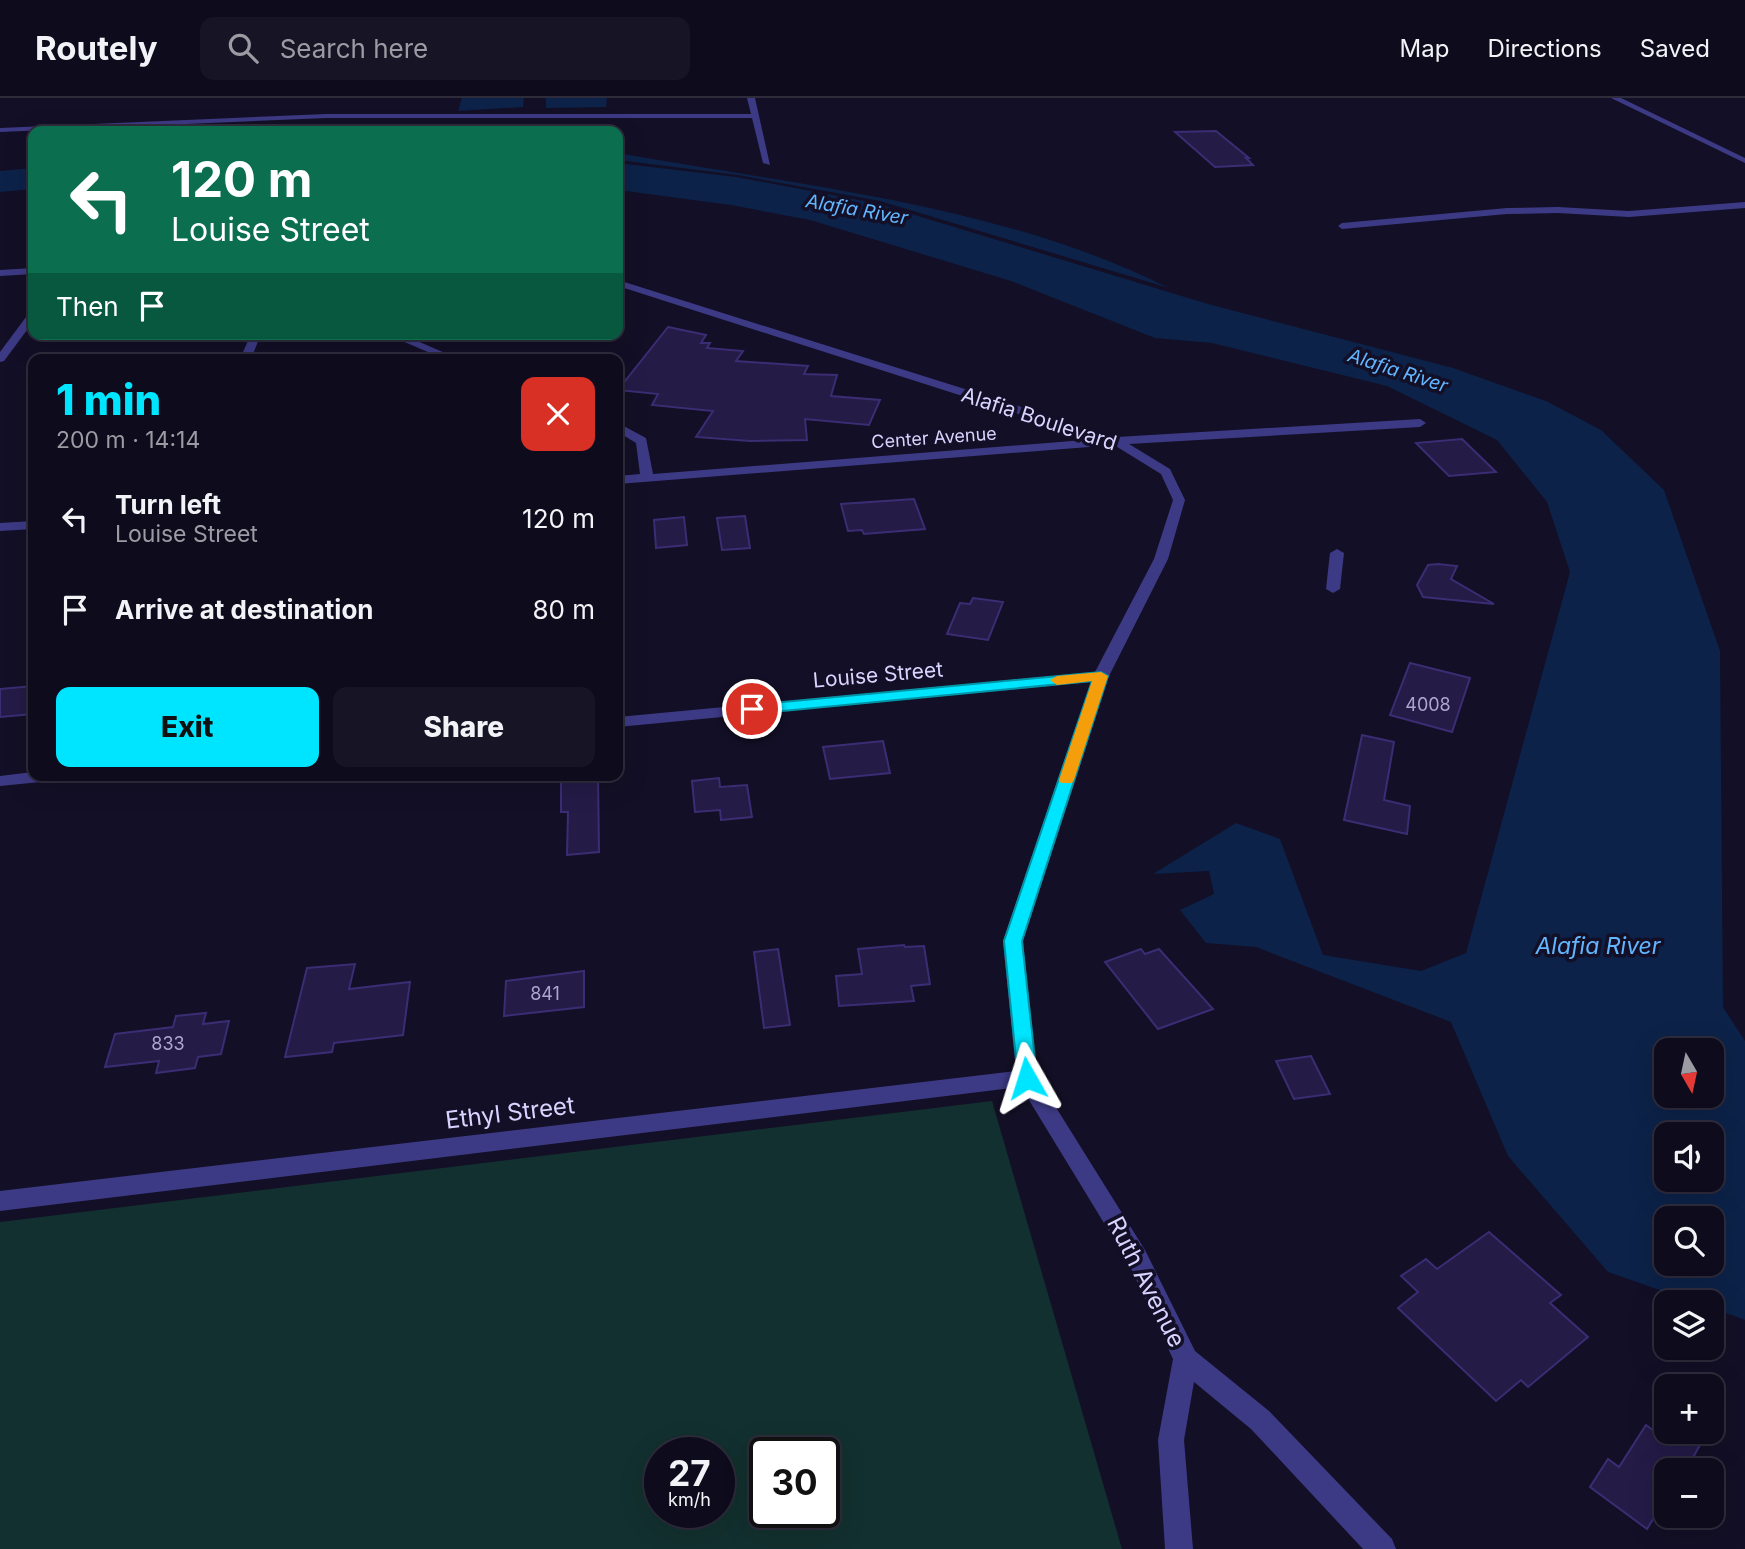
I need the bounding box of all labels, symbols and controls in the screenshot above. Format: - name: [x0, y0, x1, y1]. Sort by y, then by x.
- search box: [200, 17, 690, 80]
- text: Routely: [35, 28, 158, 68]
- icon: search: [224, 29, 262, 67]
- text: Search here: [280, 33, 428, 64]
- text: Map: [1400, 34, 1449, 63]
- text: Directions: [1487, 34, 1602, 63]
- text: Saved: [1640, 34, 1710, 63]
- text: 120 m: [171, 150, 312, 209]
- icon: left: [56, 154, 147, 245]
- water label: Alafia River: [803, 189, 911, 230]
- text: Louise Street: [171, 210, 370, 249]
- icon: arrive: [133, 287, 171, 325]
- text: Then: [56, 291, 119, 322]
- water label: Alafia River: [1344, 343, 1451, 398]
- text: 1 min: [56, 374, 161, 425]
- button: close: [521, 377, 595, 451]
- street label: Alafia Boulevard: [958, 382, 1120, 455]
- street label: Center Avenue: [871, 423, 997, 452]
- text: 200 m · 14:14: [56, 426, 200, 454]
- text: Turn left: [115, 489, 221, 520]
- icon: left: [56, 500, 94, 538]
- text: 120 m: [522, 503, 595, 534]
- text: Louise Street: [115, 520, 258, 548]
- icon: arrive: [56, 591, 94, 629]
- text: Arrive at destination: [115, 594, 374, 625]
- text: 80 m: [532, 594, 595, 625]
- street label: Louise Street: [812, 656, 944, 693]
- pin: [722, 679, 782, 739]
- button: Exit: [56, 687, 319, 767]
- button: Share: [333, 687, 595, 767]
- icon: arrive: [733, 690, 771, 728]
- house number: 4008: [1405, 694, 1451, 715]
- water label: Alafia River: [1534, 932, 1662, 960]
- house number: 841: [530, 983, 560, 1004]
- house number: 833: [151, 1033, 185, 1054]
- north arrow: [1654, 1038, 1724, 1108]
- map controls: [1654, 1038, 1724, 1528]
- position arrow: [990, 1041, 1064, 1115]
- street label: Ethyl Street: [444, 1090, 576, 1135]
- button: sound: [1654, 1122, 1724, 1192]
- button: search: [1654, 1206, 1724, 1276]
- street label: Ruth Avenue: [1101, 1212, 1192, 1352]
- button: layers: [1654, 1290, 1724, 1360]
- button: +: [1654, 1374, 1724, 1444]
- speed limit sign: 30: [749, 1437, 840, 1528]
- text: 27: [668, 1452, 711, 1494]
- button: −: [1654, 1458, 1724, 1528]
- text: km/h: [668, 1489, 711, 1510]

